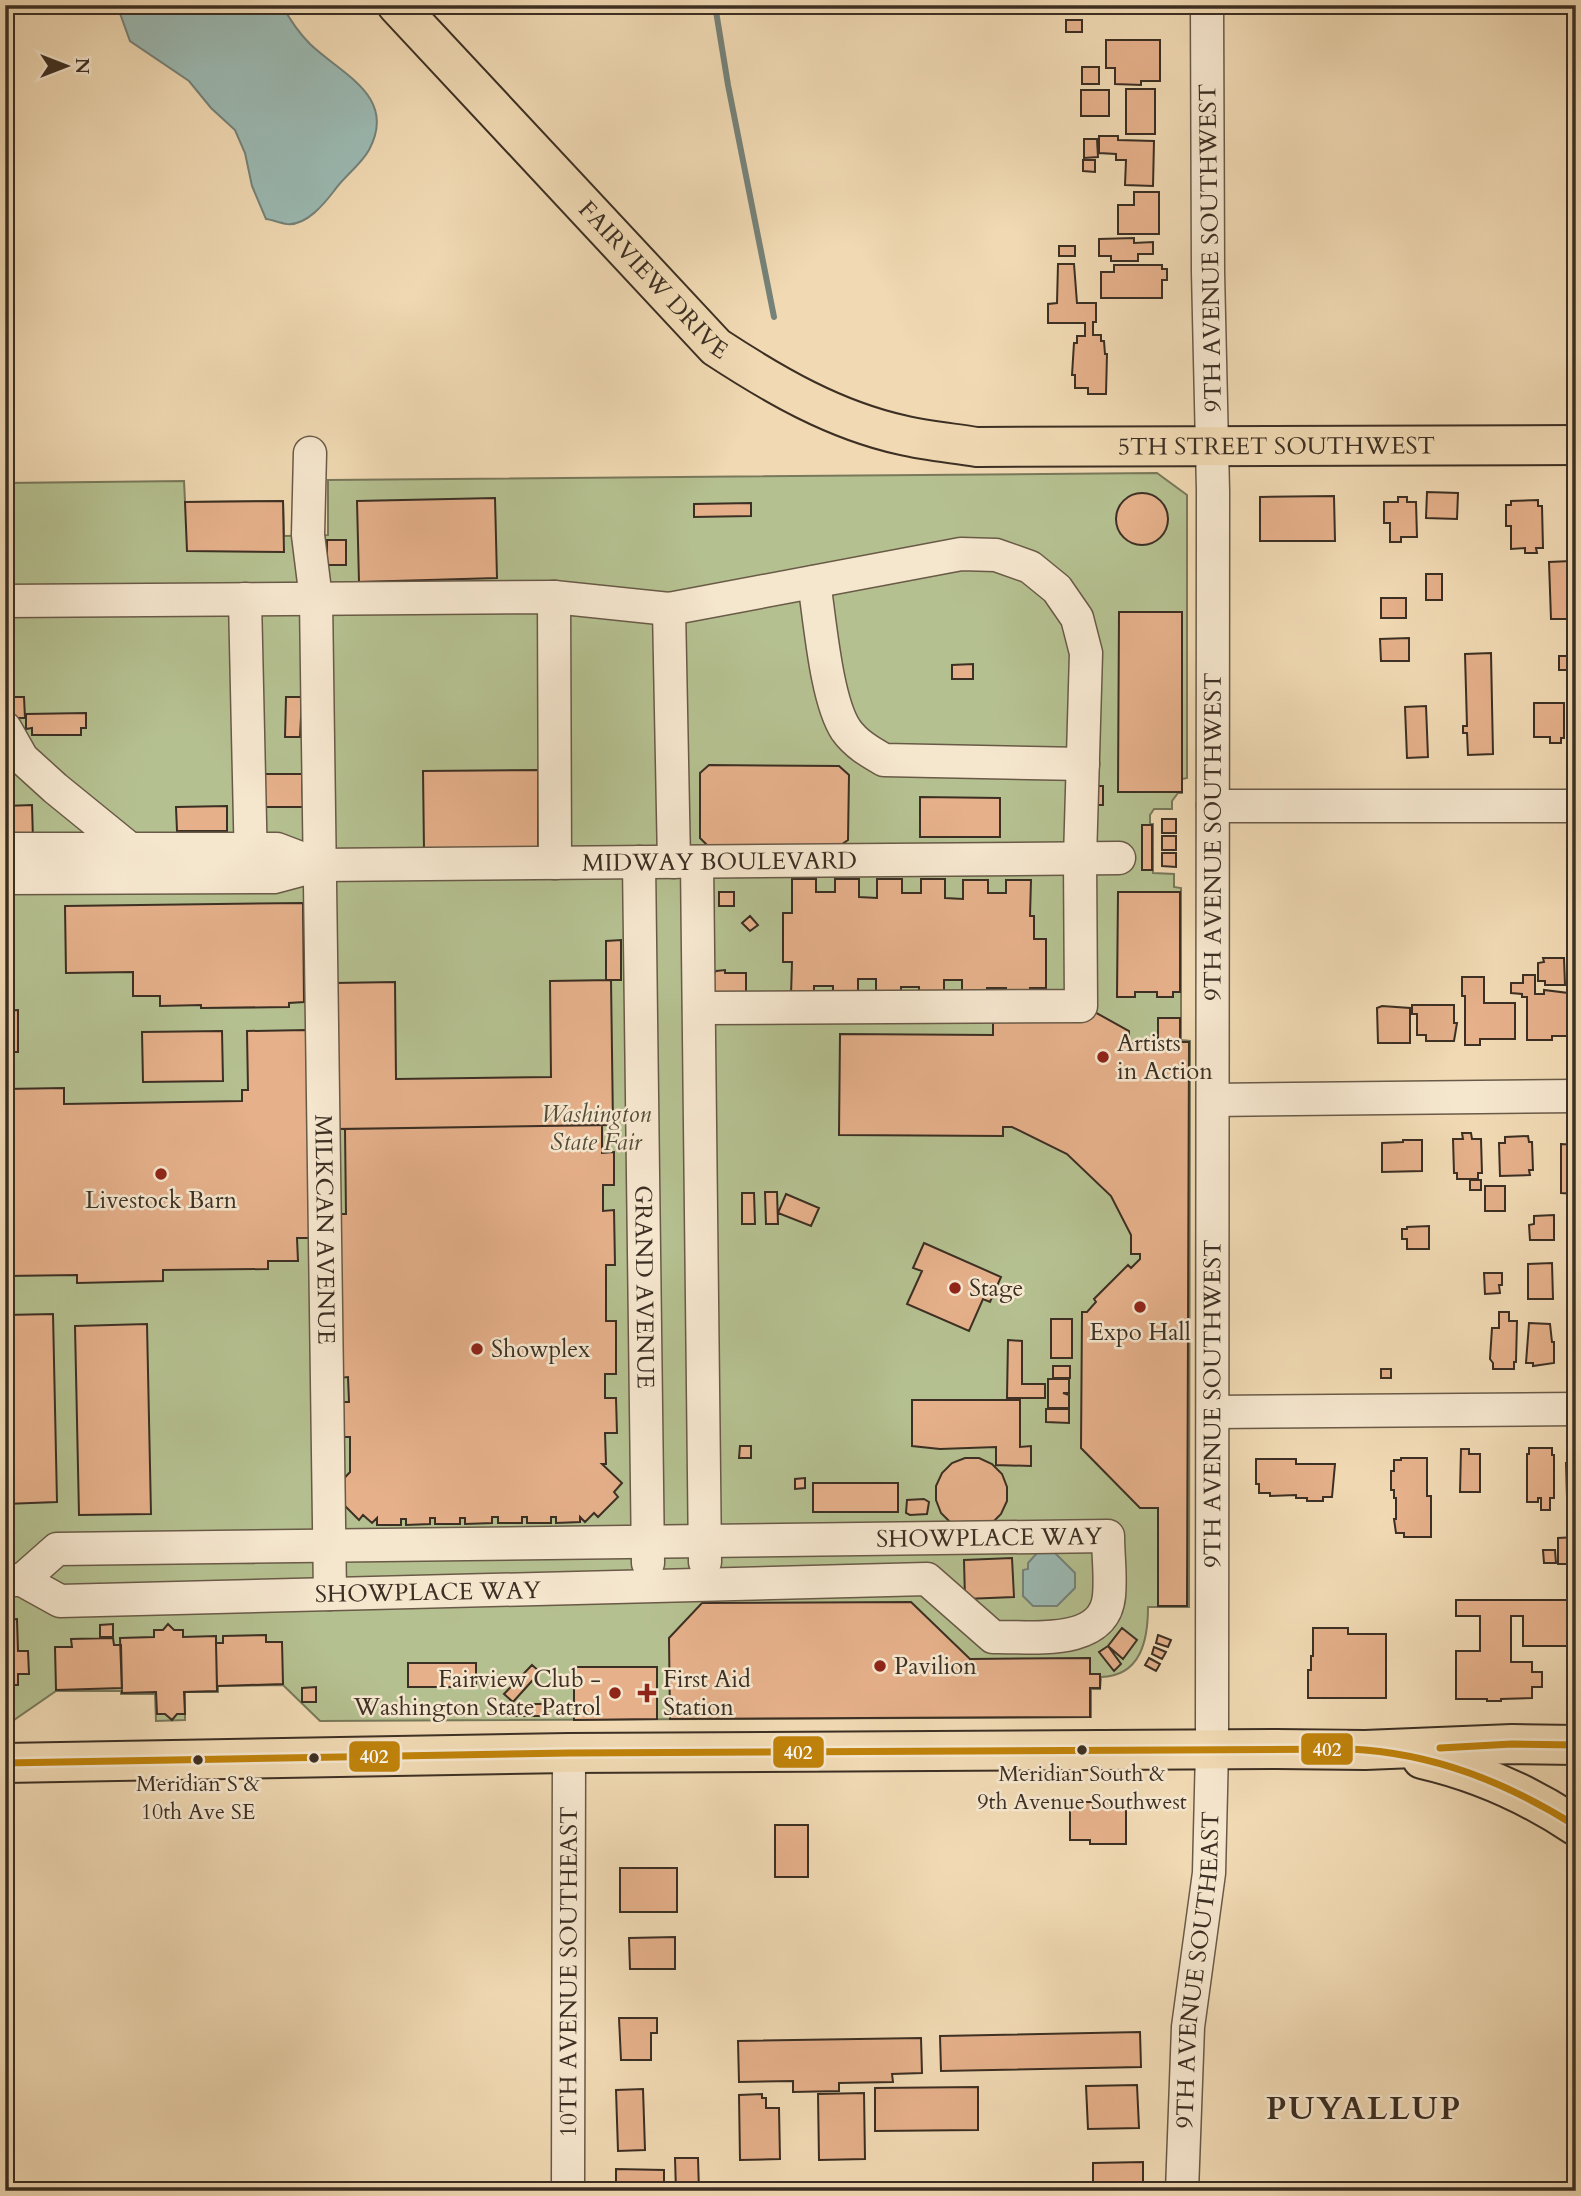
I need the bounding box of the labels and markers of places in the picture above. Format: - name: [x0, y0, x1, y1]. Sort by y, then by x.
- place label: Artists in Action: [1117, 1027, 1213, 1088]
- marker: Artists in Action: [1095, 1049, 1111, 1065]
- marker: Livestock Barn: [153, 1166, 169, 1182]
- place label: Livestock Barn: [85, 1184, 237, 1217]
- place label: Stage: [969, 1272, 1023, 1305]
- marker: Stage: [947, 1280, 963, 1296]
- marker: Expo Hall: [1132, 1299, 1148, 1315]
- place label: Expo Hall: [1089, 1316, 1191, 1349]
- place label: Showplex: [491, 1333, 590, 1366]
- marker: Showplex: [469, 1341, 485, 1357]
- place label: Pavilion: [894, 1650, 977, 1683]
- marker: Pavilion: [872, 1658, 888, 1674]
- place label: Fairview Club - Washington State Patrol: [353, 1663, 601, 1724]
- place label: First Aid Station: [663, 1663, 751, 1724]
- marker: First Aid Station: [637, 1683, 657, 1703]
- marker: Fairview Club - Washington State Patrol: [607, 1685, 623, 1701]
- marker: Meridian South & 9th Avenue Southwest: [1075, 1743, 1089, 1757]
- unlabelled marker: [307, 1751, 321, 1765]
- marker: Meridian S & 10th Ave SE: [191, 1753, 205, 1767]
- place label: Meridian South & 9th Avenue Southwest: [977, 1759, 1187, 1817]
- place label: Meridian S & 10th Ave SE: [136, 1769, 261, 1827]

